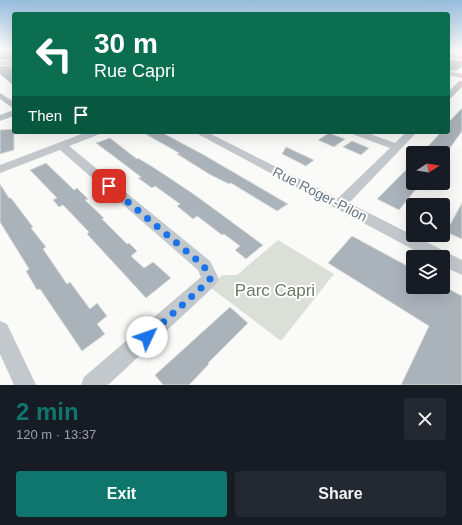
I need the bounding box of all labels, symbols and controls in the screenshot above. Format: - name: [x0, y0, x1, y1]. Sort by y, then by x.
- icon: left: [28, 28, 80, 80]
- text: 30 m: [94, 28, 158, 59]
- text: Rue Capri: [94, 61, 175, 81]
- icon: arrive: [70, 104, 92, 126]
- text: Then: [28, 107, 62, 124]
- north arrow: [406, 146, 450, 190]
- map controls: [406, 146, 450, 294]
- street label: Rue Roger-Pilon: [270, 163, 370, 225]
- pin: [92, 169, 126, 203]
- icon: arrive: [98, 175, 120, 197]
- button: search: [406, 198, 450, 242]
- button: layers: [406, 250, 450, 294]
- park label: Parc Capri: [235, 281, 315, 300]
- position arrow: [126, 316, 168, 358]
- text: 2 min: [16, 398, 79, 425]
- button: close: [404, 398, 446, 440]
- text: 120 m · 13:37: [16, 427, 96, 442]
- button: Exit: [16, 471, 227, 517]
- button: Share: [235, 471, 446, 517]

